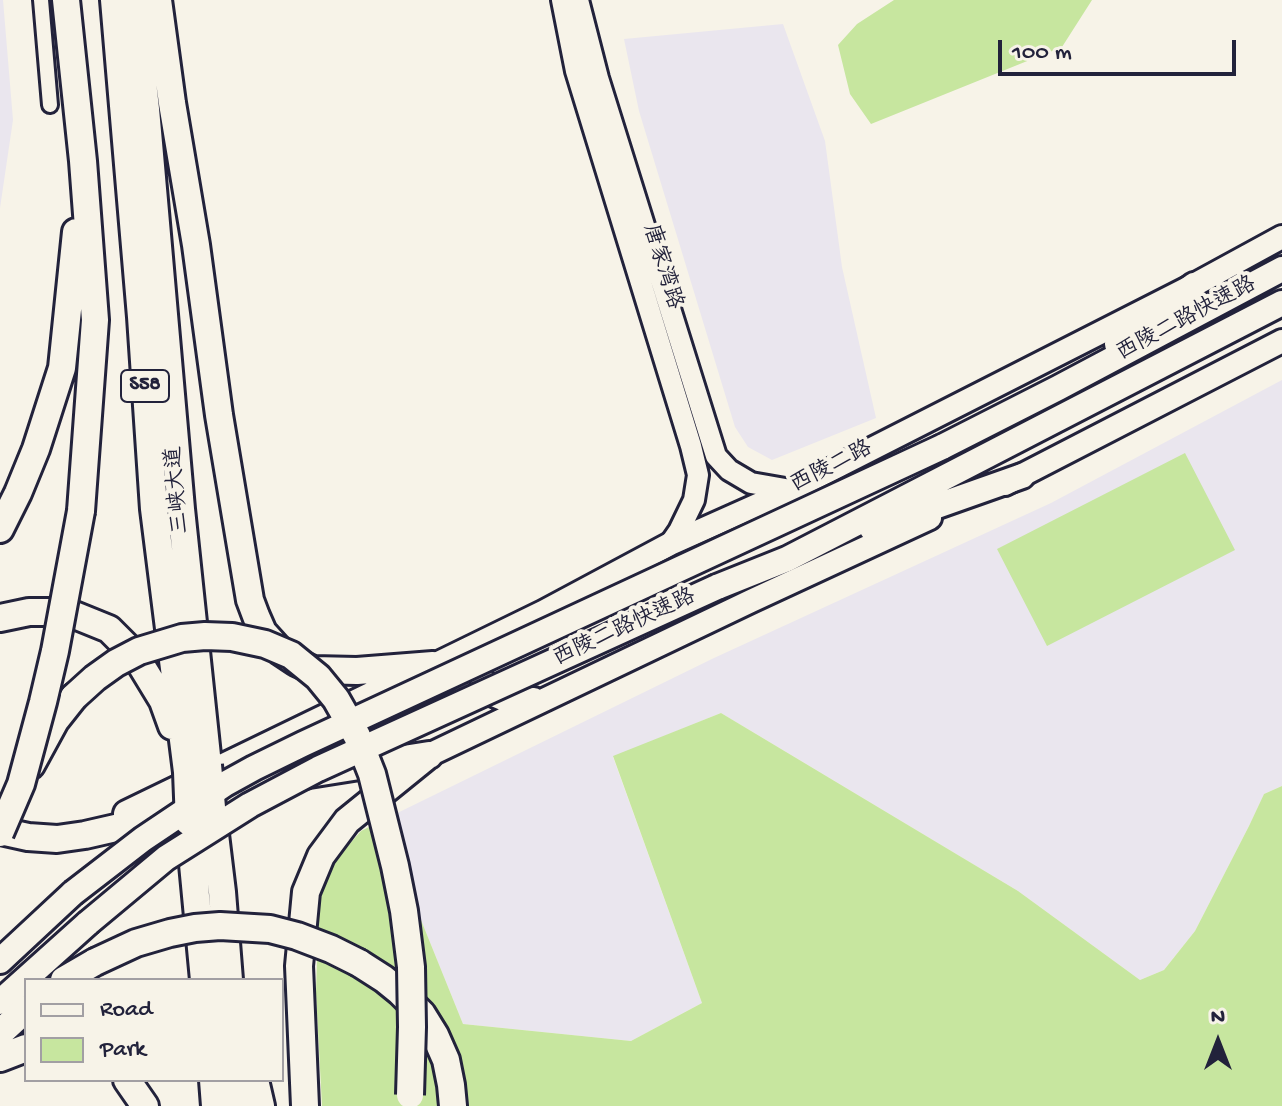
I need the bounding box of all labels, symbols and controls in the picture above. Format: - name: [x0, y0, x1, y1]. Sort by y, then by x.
- scale bar: [1002, 24, 1240, 74]
- text: 100 m: [1012, 39, 1072, 68]
- street label: 唐家湾路: [636, 221, 686, 313]
- street label: 西陵二路快速路: [1113, 272, 1261, 368]
- road number: S58: [121, 370, 169, 402]
- street label: 西陵二路: [787, 436, 877, 500]
- street label: 三峡大道: [162, 445, 196, 535]
- street label: 西陵二路快速路: [550, 584, 700, 674]
- legend: [24, 978, 284, 1082]
- text: Road: [100, 996, 152, 1025]
- north arrow: [1178, 1002, 1258, 1082]
- text: N: [1211, 1005, 1225, 1031]
- text: Park: [100, 1036, 146, 1065]

